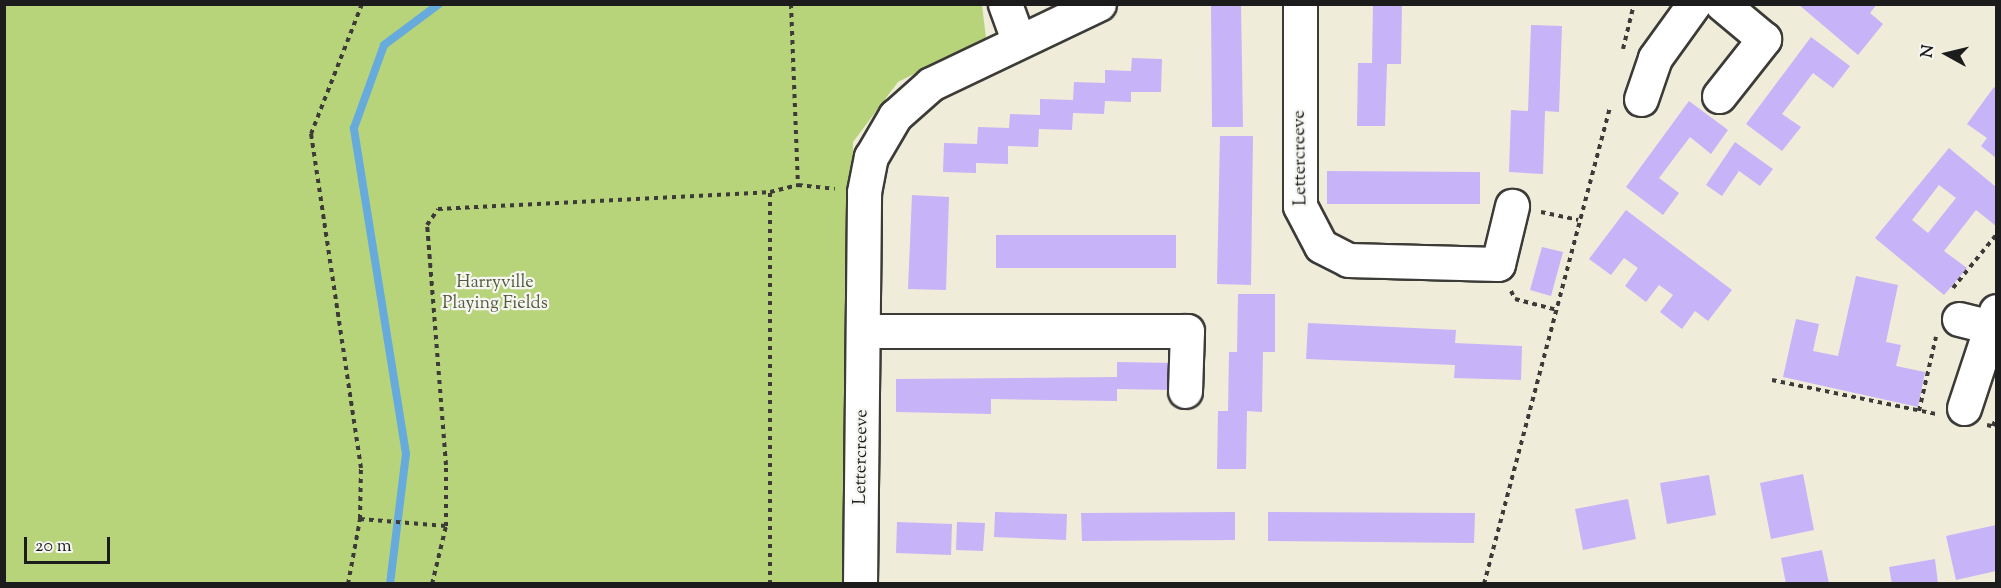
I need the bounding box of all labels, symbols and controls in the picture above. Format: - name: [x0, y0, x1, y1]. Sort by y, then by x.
- north arrow: [1917, 24, 1977, 84]
- text: N: [1916, 43, 1941, 59]
- street label: Lettercreeve: [1289, 110, 1313, 206]
- park label: Harryville Playing Fields: [442, 273, 548, 316]
- street label: Lettercreeve: [850, 409, 874, 505]
- scale bar: [27, 525, 112, 563]
- text: 20 m: [35, 534, 72, 560]

